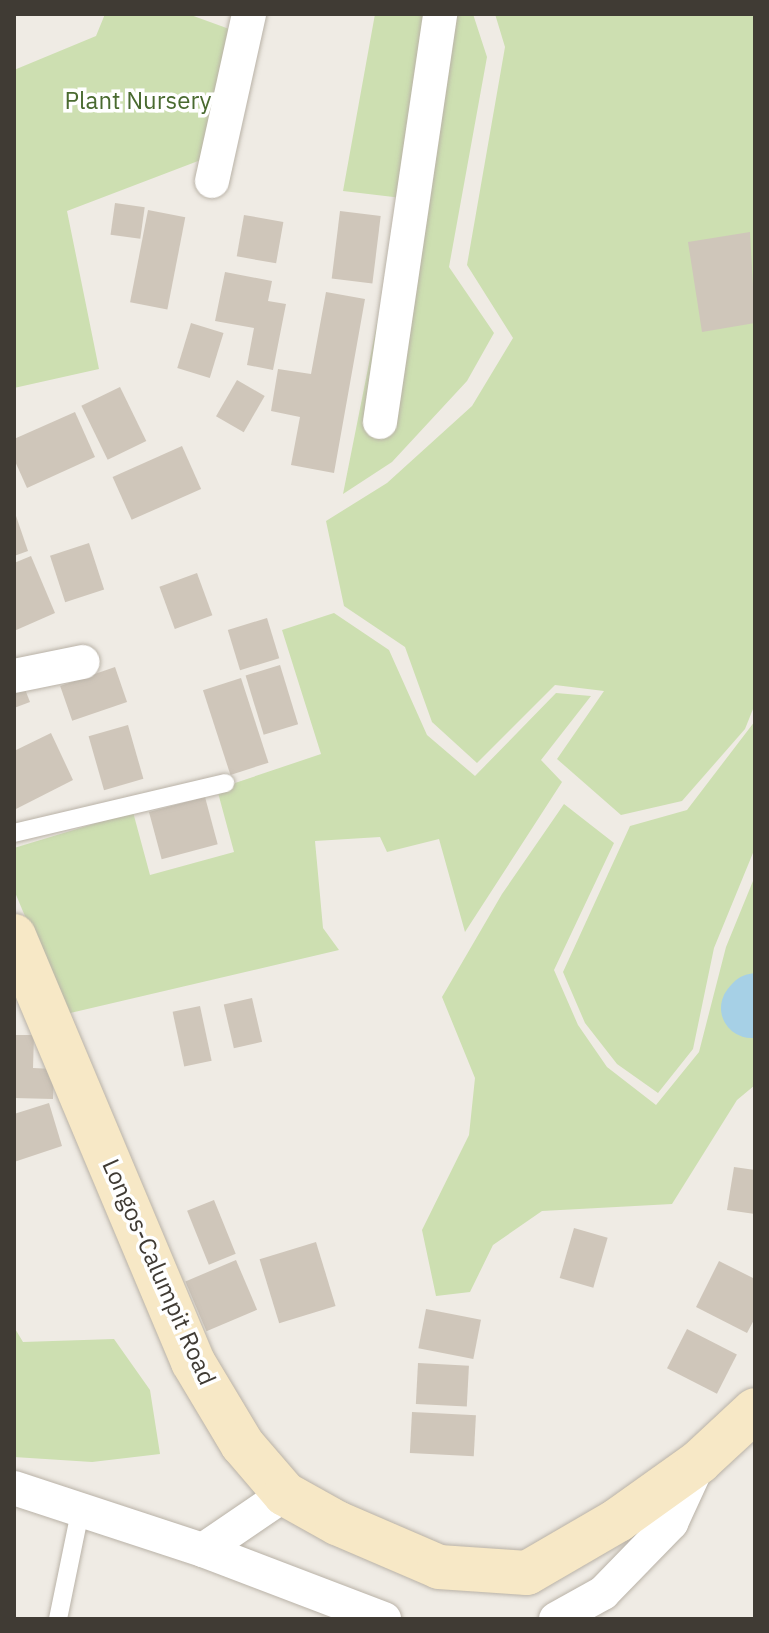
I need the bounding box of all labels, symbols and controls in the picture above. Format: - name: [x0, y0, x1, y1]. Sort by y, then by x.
- park label: Plant Nursery: [65, 87, 211, 115]
- street label: Longos-Calumpit Road: [96, 1155, 222, 1389]

